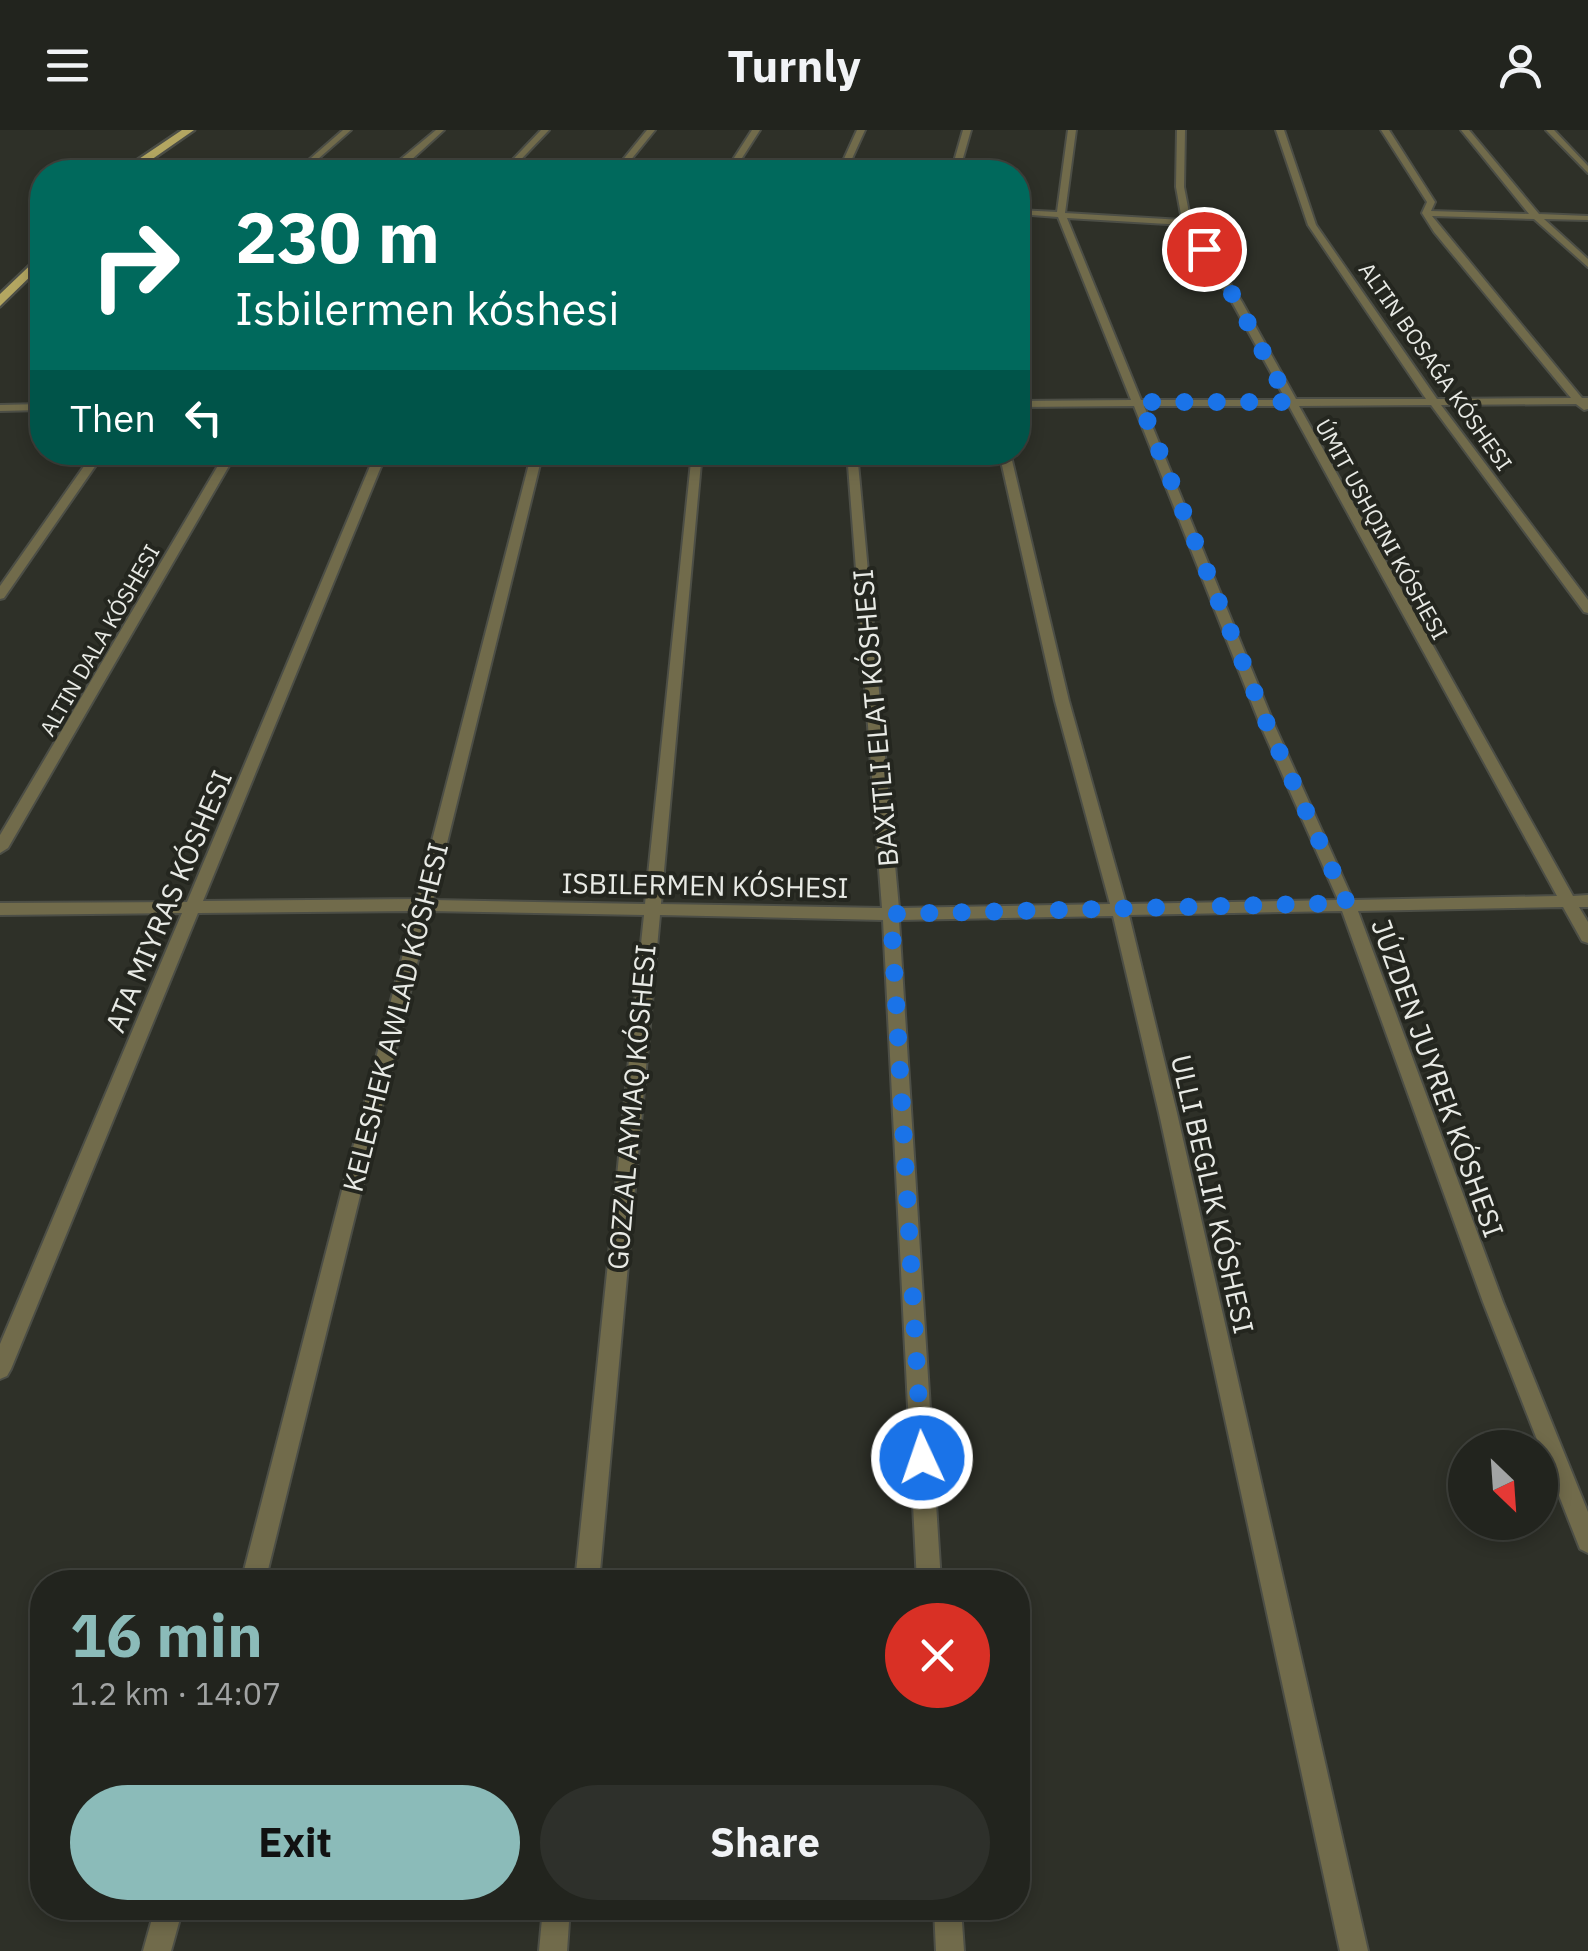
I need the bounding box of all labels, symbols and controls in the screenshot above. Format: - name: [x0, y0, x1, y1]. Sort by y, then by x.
- text: Turnly: [727, 36, 861, 94]
- icon: menu: [40, 38, 95, 93]
- icon: person: [1493, 38, 1548, 93]
- text: 230 m: [235, 191, 440, 282]
- icon: right: [70, 200, 200, 330]
- pin: [1162, 207, 1247, 292]
- icon: arrive: [1177, 222, 1232, 277]
- street label: ALTIN BOSAǴA KÓSHESI: [1353, 256, 1519, 476]
- text: Isbilermen kóshesi: [235, 279, 619, 337]
- icon: left: [176, 390, 231, 445]
- text: Then: [70, 393, 156, 442]
- street label: ÚMIT USHQINI KÓSHESI: [1309, 413, 1455, 645]
- street label: ALTIN DALA KÓSHESI: [32, 539, 166, 741]
- street label: BAXITLI ELAT KÓSHESI: [844, 568, 906, 868]
- street label: ATA MIYRAS KÓSHESI: [96, 764, 240, 1038]
- street label: KELESHEK AWLAD KÓSHESI: [334, 839, 456, 1195]
- street label: ISBILERMEN KÓSHESI: [561, 864, 849, 906]
- street label: JÚZDEN JUYREK KÓSHESI: [1363, 914, 1513, 1242]
- street label: GOZZAL AYMAQ KÓSHESI: [598, 943, 664, 1271]
- street label: ULLI BEGLIK KÓSHESI: [1163, 1051, 1263, 1337]
- position arrow: [870, 1406, 974, 1510]
- north arrow: [1448, 1430, 1558, 1540]
- map controls: [1448, 1430, 1558, 1540]
- text: 16 min: [70, 1595, 263, 1674]
- button: close: [885, 1603, 990, 1708]
- text: 1.2 km · 14:07: [70, 1672, 281, 1714]
- button: Exit: [70, 1785, 520, 1900]
- button: Share: [540, 1785, 990, 1900]

